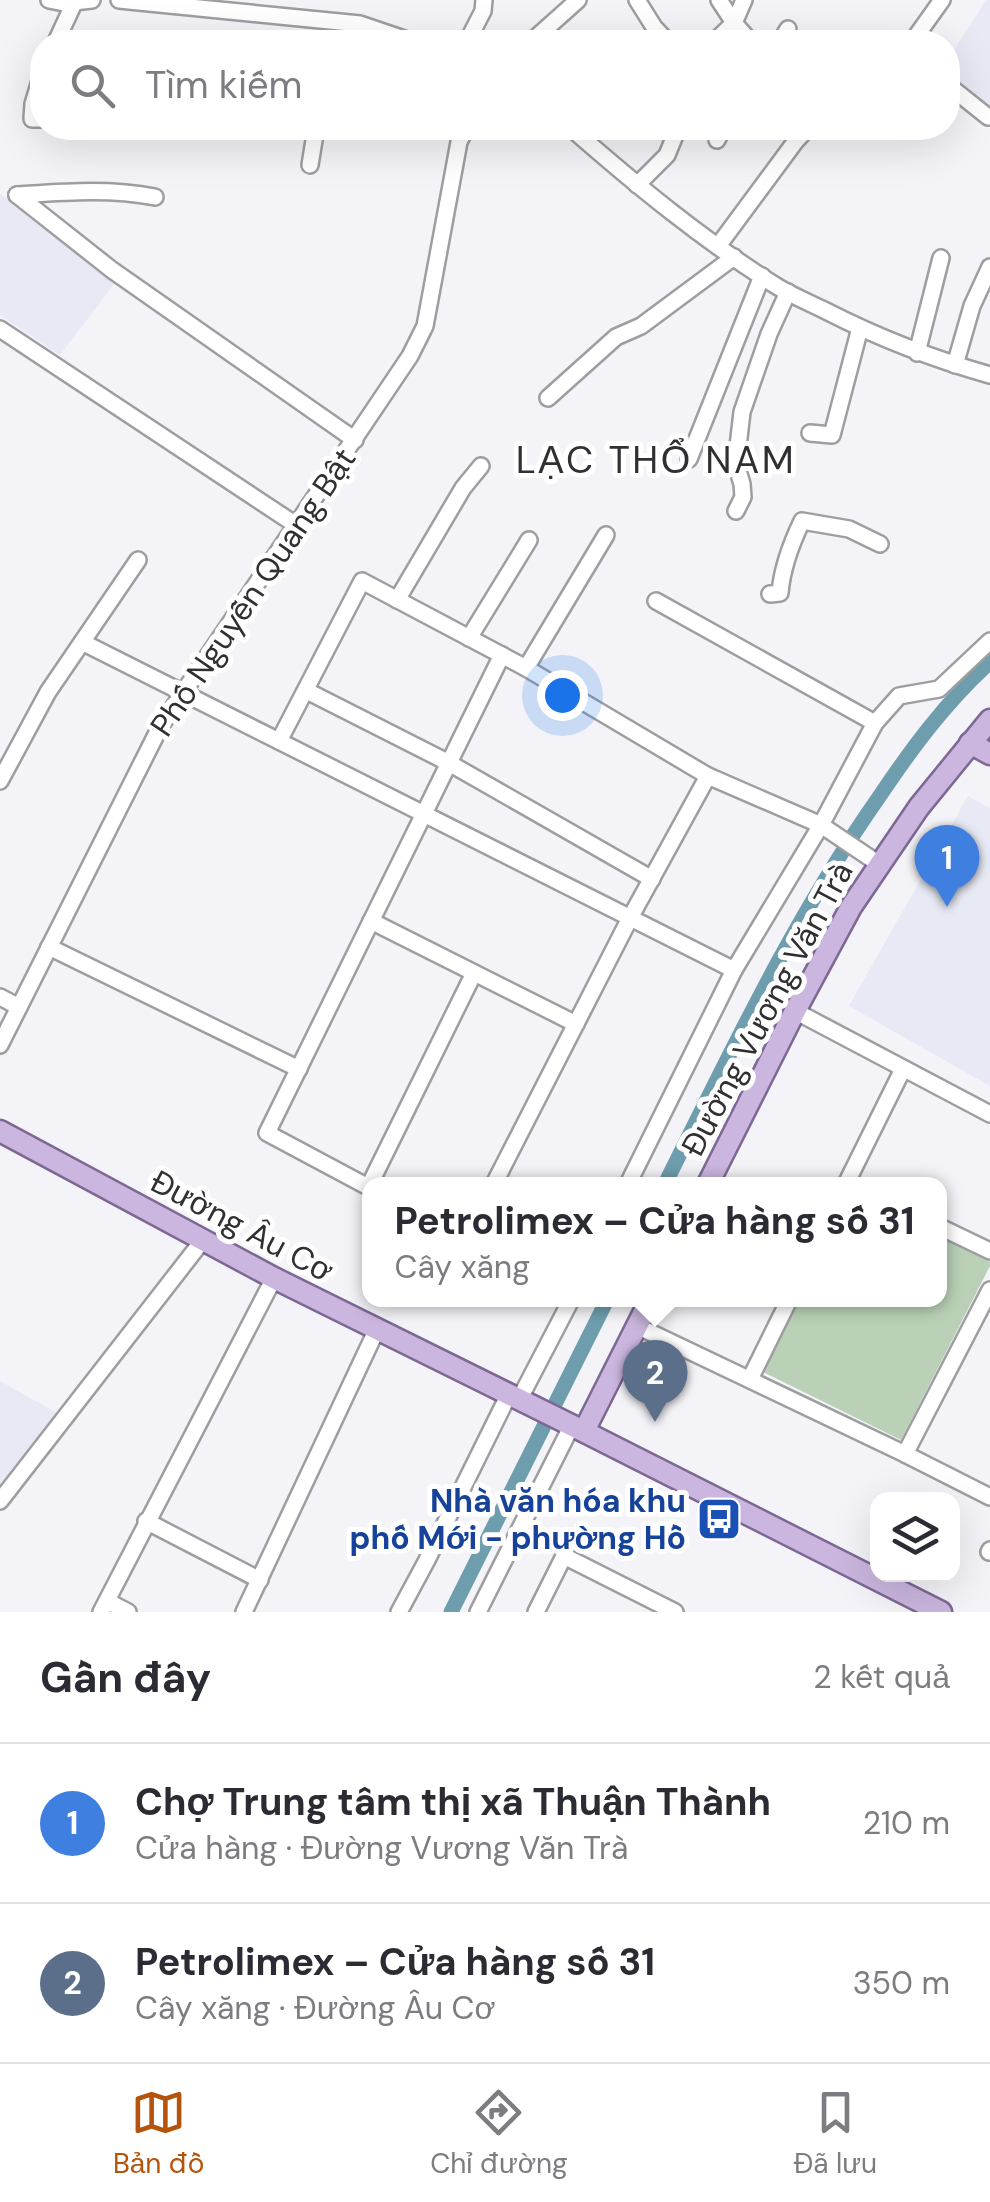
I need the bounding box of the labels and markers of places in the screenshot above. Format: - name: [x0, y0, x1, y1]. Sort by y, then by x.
- pin: 1: [914, 824, 980, 907]
- pin: 2: [622, 1340, 688, 1422]
- place label: Nhà văn hóa khu phố Mới - phường Hồ: [350, 1480, 686, 1559]
- bus stop icon: Nhà văn hóa khu phố Mới - phường Hồ: [696, 1496, 742, 1542]

